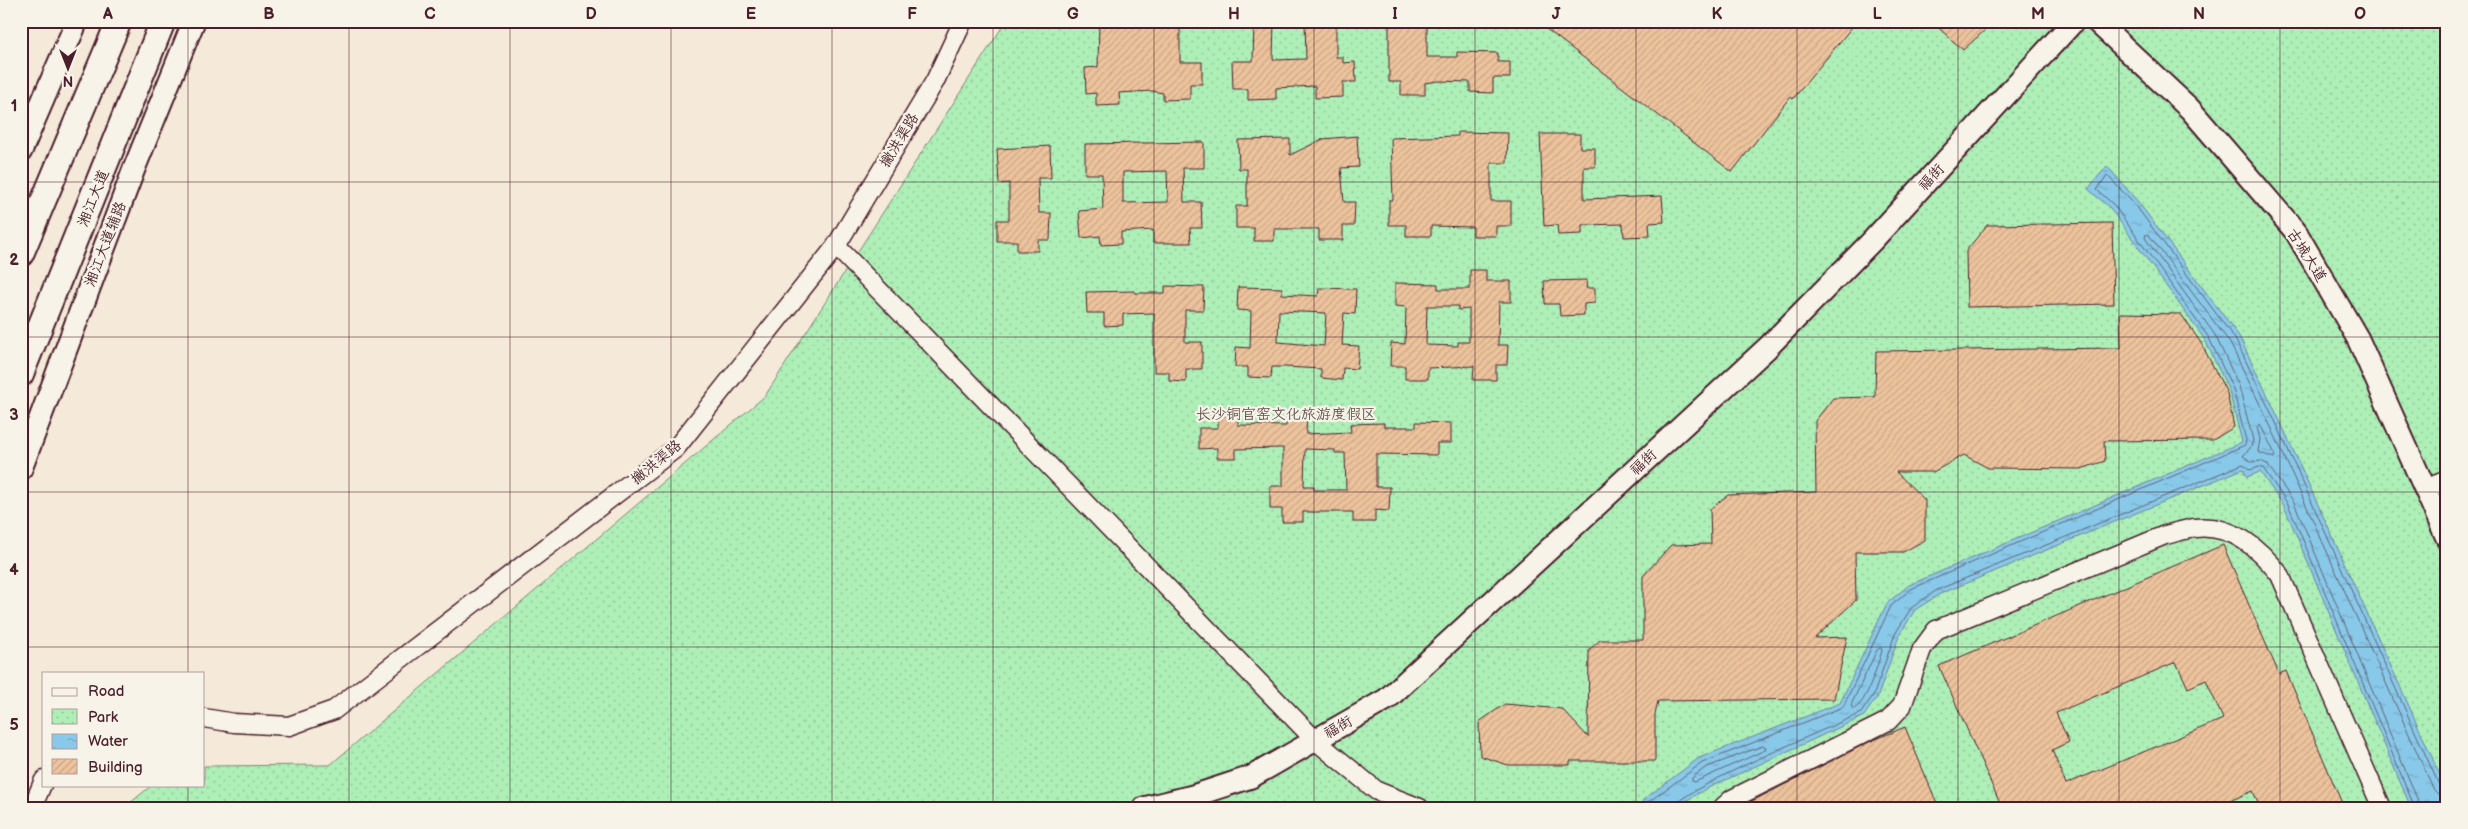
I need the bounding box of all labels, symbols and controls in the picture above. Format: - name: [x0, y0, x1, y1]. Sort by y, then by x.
- text: A: [102, 5, 113, 24]
- text: B: [263, 5, 275, 24]
- text: C: [424, 5, 436, 24]
- text: D: [585, 5, 597, 24]
- text: E: [746, 5, 756, 24]
- text: F: [907, 5, 917, 24]
- text: G: [1067, 5, 1079, 24]
- text: H: [1228, 5, 1240, 24]
- text: I: [1392, 5, 1398, 24]
- text: J: [1552, 5, 1561, 24]
- text: K: [1712, 5, 1723, 24]
- text: L: [1872, 5, 1882, 24]
- text: M: [2031, 5, 2045, 24]
- text: N: [2193, 5, 2205, 24]
- text: O: [2354, 5, 2366, 24]
- north arrow: [42, 42, 92, 92]
- text: N: [63, 72, 73, 89]
- text: 1: [11, 97, 17, 116]
- street label: 撇洪渠路: [876, 110, 923, 171]
- street label: 福街: [1914, 160, 1949, 195]
- street label: 湘江大道: [73, 167, 114, 230]
- street label: 湘江大道辅路: [80, 199, 130, 290]
- street label: 古城大道: [2283, 225, 2331, 286]
- text: 2: [9, 251, 19, 270]
- park label: 长沙铜官窑文化旅游度假区: [1196, 405, 1376, 424]
- text: 3: [9, 406, 19, 425]
- street label: 撇洪渠路: [627, 436, 685, 489]
- street label: 福街: [1626, 445, 1661, 480]
- text: 4: [9, 561, 19, 580]
- legend: [42, 672, 205, 786]
- text: Road: [88, 682, 124, 701]
- text: Park: [88, 708, 119, 727]
- street label: 福街: [1321, 712, 1356, 743]
- text: 5: [9, 716, 19, 735]
- text: Water: [88, 732, 128, 751]
- text: Building: [88, 758, 143, 777]

